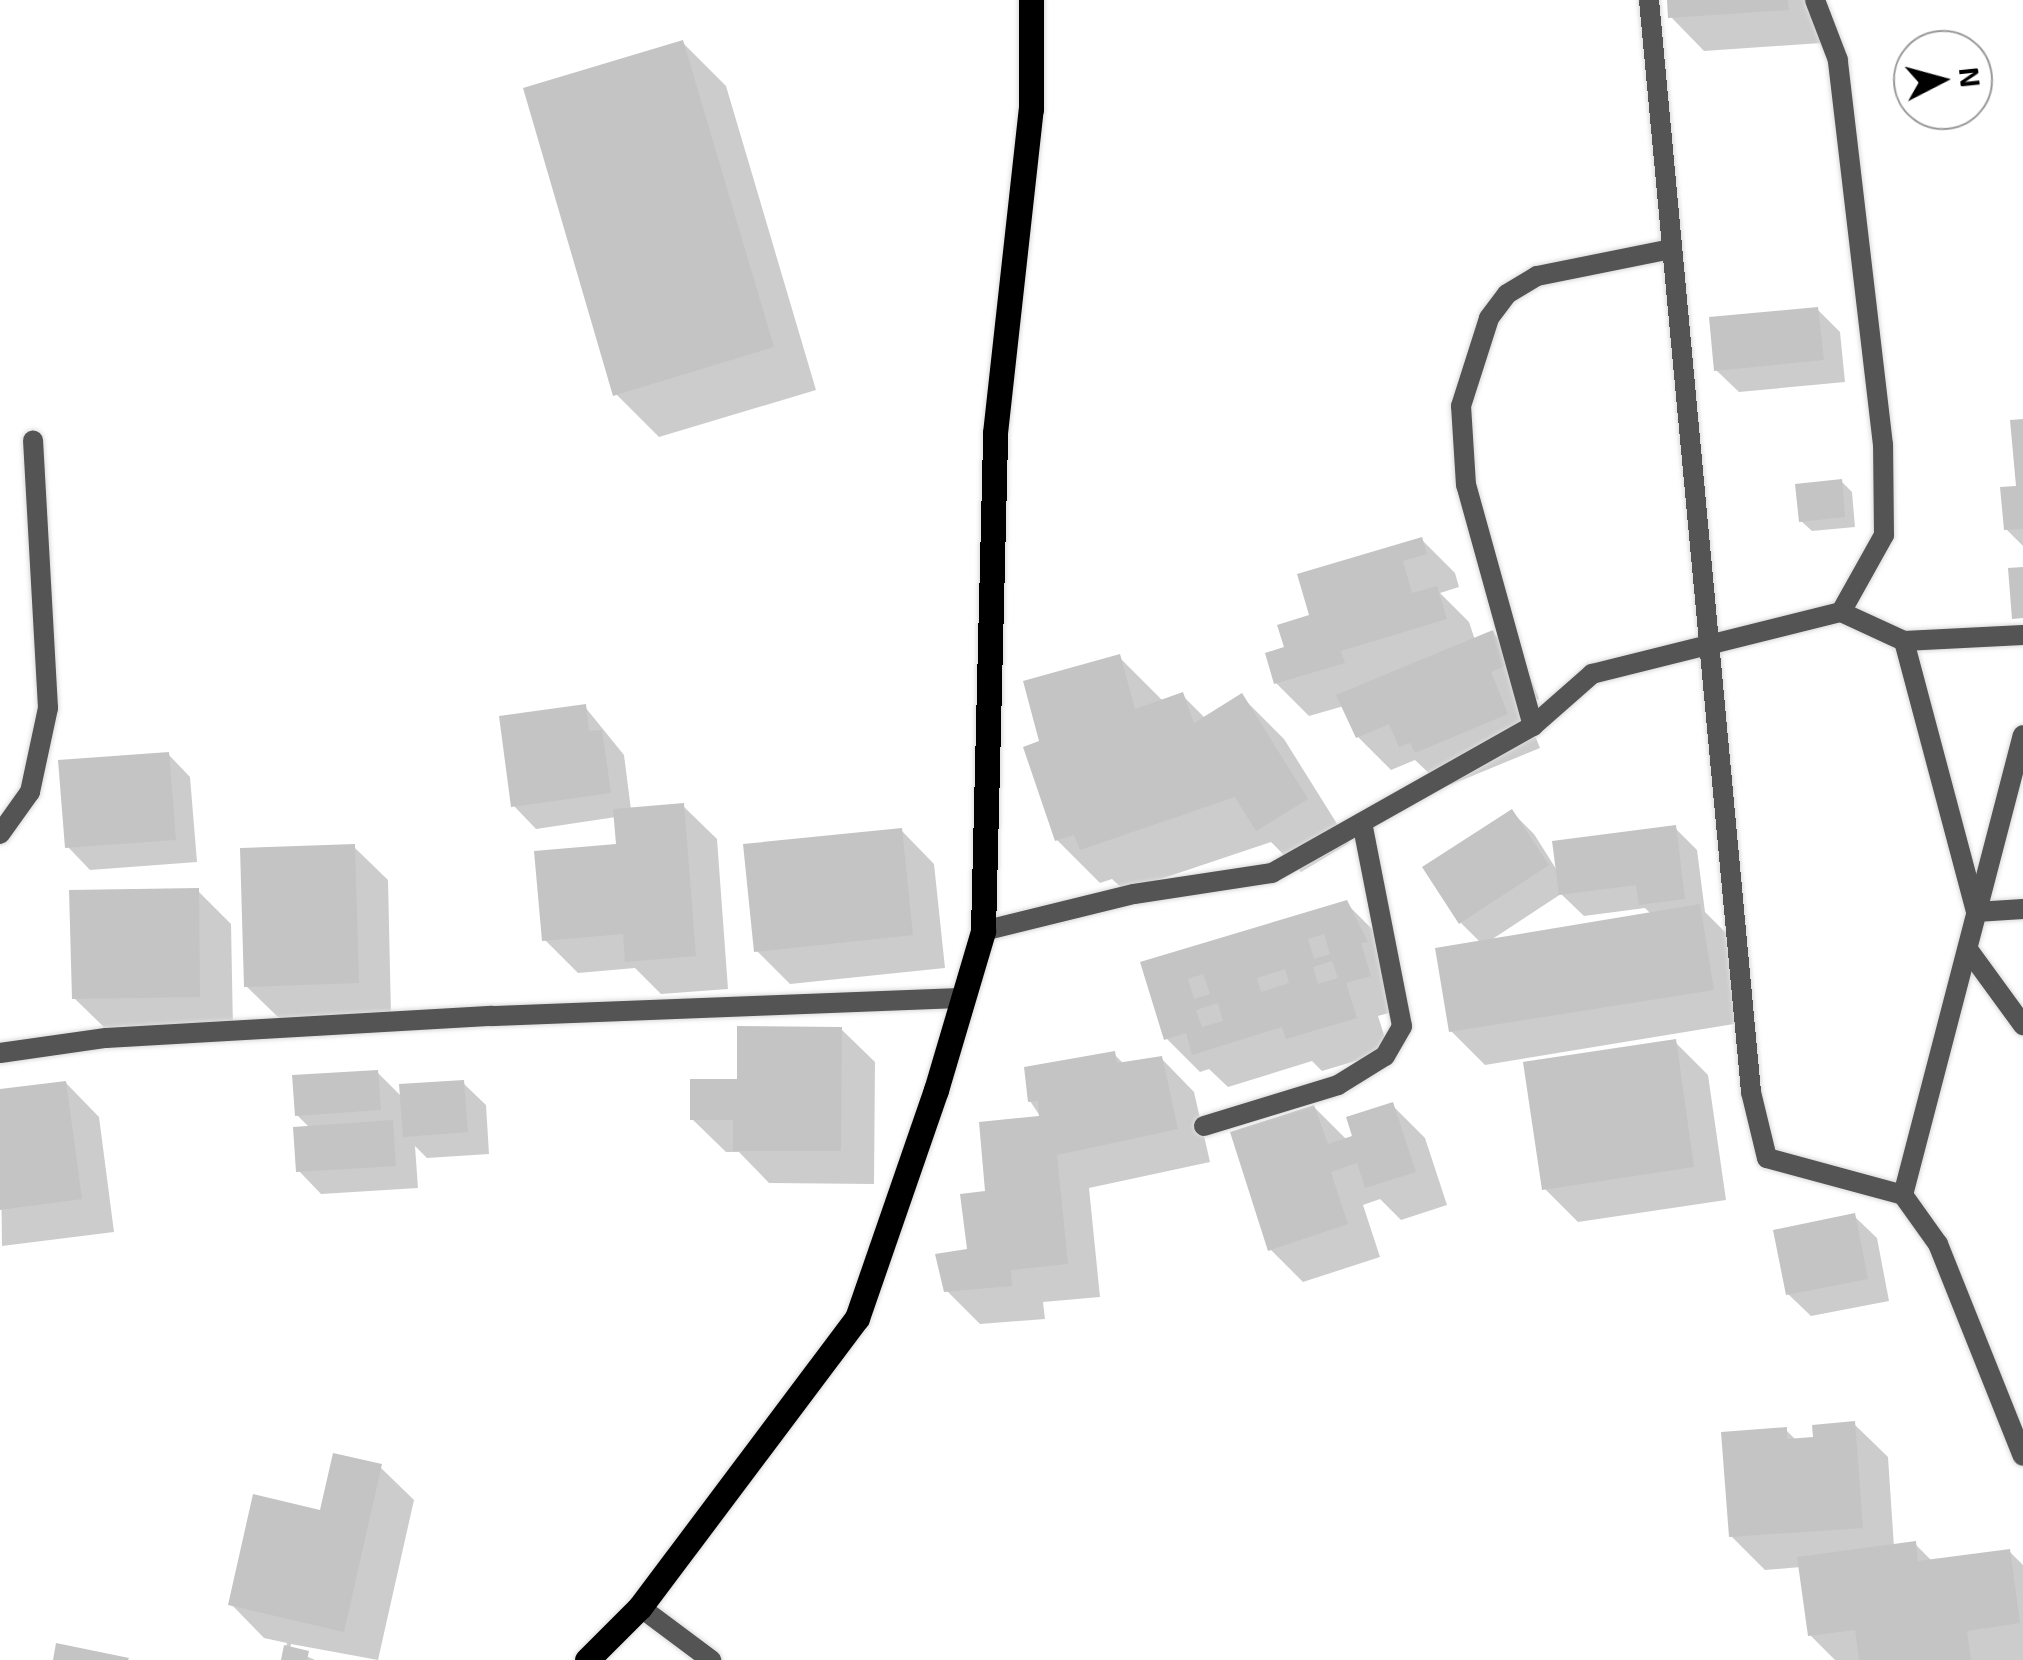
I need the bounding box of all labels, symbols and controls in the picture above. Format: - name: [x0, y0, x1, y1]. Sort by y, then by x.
- north arrow: [1893, 30, 1993, 130]
- text: N: [1953, 65, 1989, 89]

